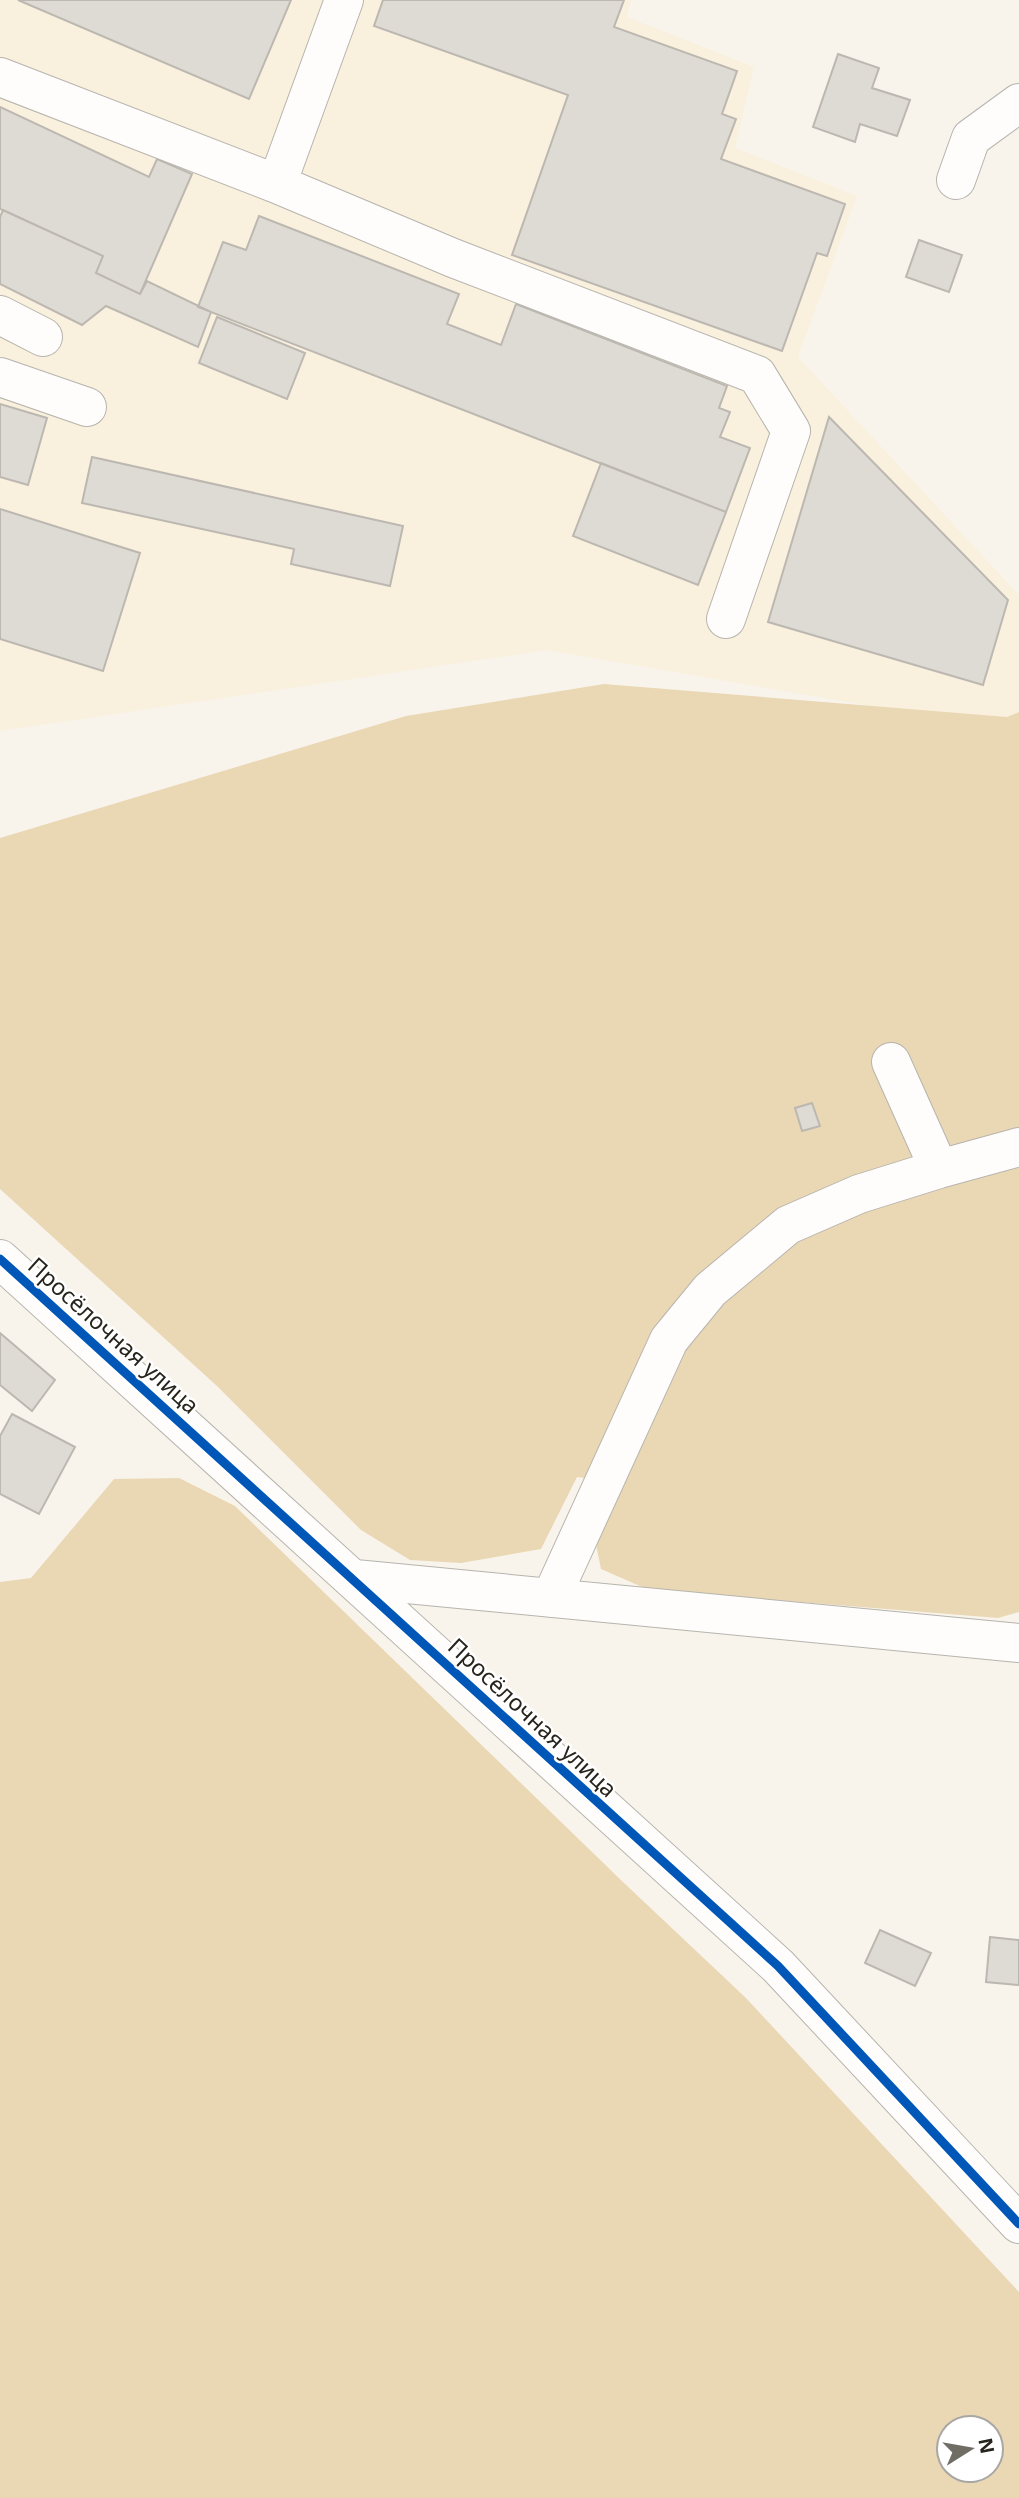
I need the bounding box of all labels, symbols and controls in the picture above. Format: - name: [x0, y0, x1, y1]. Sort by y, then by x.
- street label: Просёлочная улица: [21, 1249, 207, 1421]
- street label: Просёлочная улица: [442, 1630, 624, 1804]
- north arrow: [935, 2414, 1005, 2484]
- text: N: [972, 2436, 1001, 2456]

